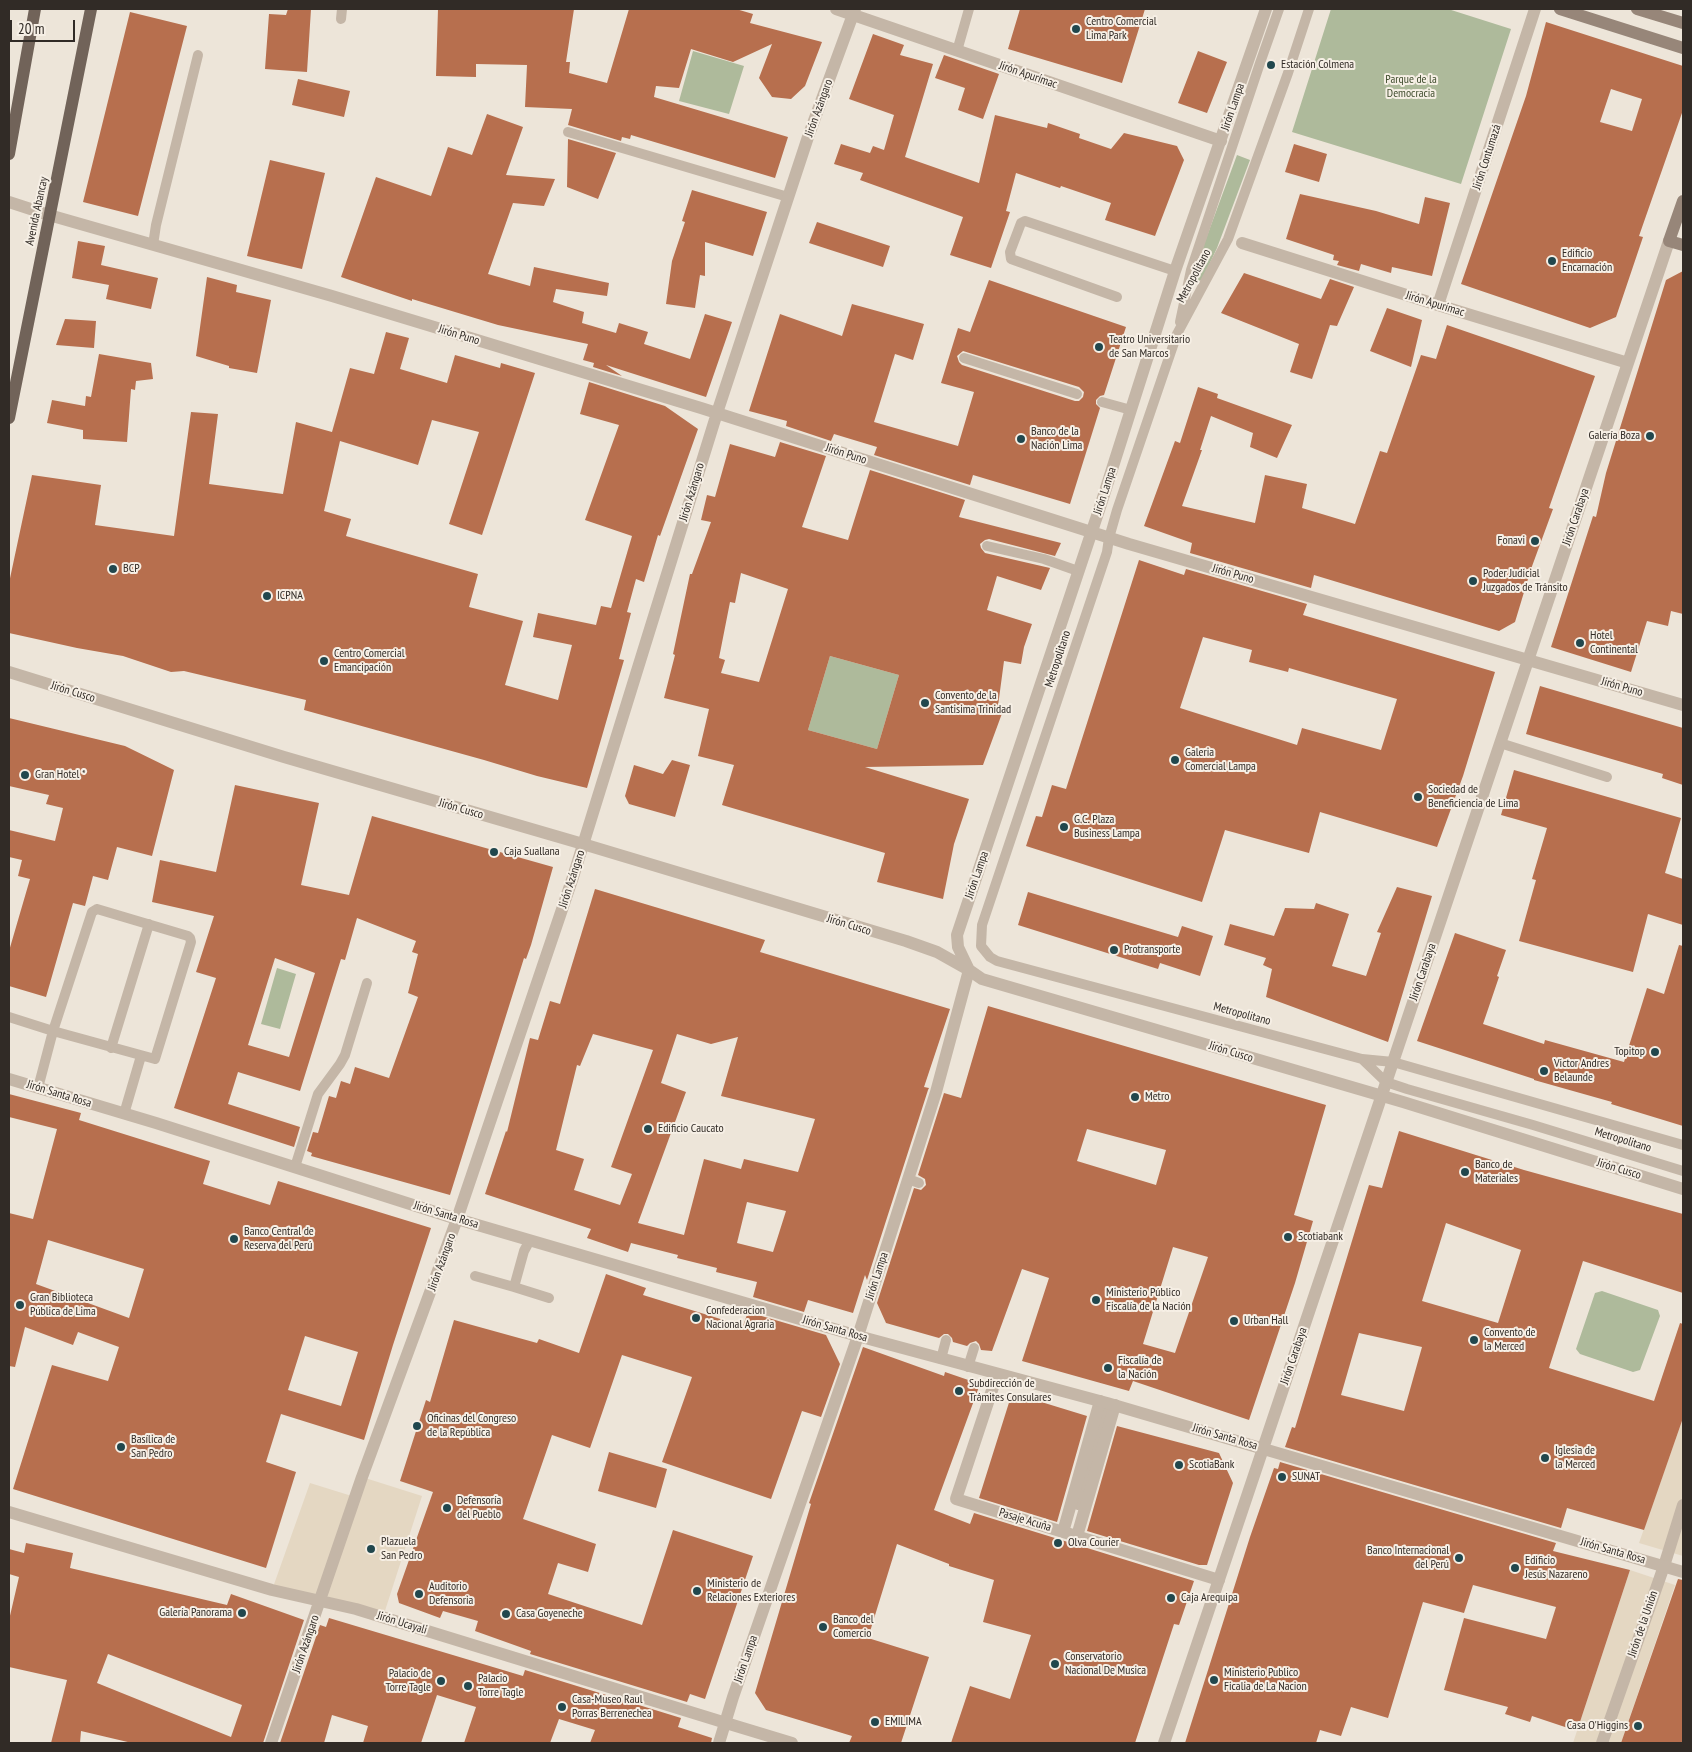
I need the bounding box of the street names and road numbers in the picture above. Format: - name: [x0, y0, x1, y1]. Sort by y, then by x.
- street label: Jirón Apurímac: [997, 58, 1059, 92]
- street label: Jirón Azángaro: [802, 77, 836, 139]
- street label: Jirón Lampa: [1218, 81, 1248, 133]
- street label: Jirón Contumazá: [1470, 123, 1504, 191]
- street label: Avenida Abancay: [23, 175, 51, 247]
- street label: Metropolitano: [1174, 247, 1214, 305]
- street label: Jirón Apurímac: [1404, 288, 1466, 320]
- street label: Jirón Puno: [437, 322, 481, 348]
- street label: Jirón Puno: [824, 441, 868, 467]
- street label: Jirón Azángaro: [676, 461, 708, 523]
- street label: Jirón Lampa: [1091, 465, 1119, 517]
- street label: Jirón Carabaya: [1560, 487, 1592, 547]
- street label: Jirón Puno: [1211, 561, 1255, 587]
- street label: Metropolitano: [1042, 629, 1074, 689]
- street label: Jirón Puno: [1600, 674, 1644, 700]
- street label: Jirón Cusco: [49, 678, 97, 706]
- street label: Jirón Cusco: [437, 796, 485, 822]
- street label: Jirón Azángaro: [556, 848, 588, 910]
- street label: Jirón Lampa: [962, 849, 992, 901]
- street label: Jirón Cusco: [825, 911, 873, 939]
- street label: Jirón Carabaya: [1407, 942, 1439, 1002]
- street label: Metropolitano: [1212, 999, 1272, 1029]
- street label: Jirón Cusco: [1207, 1038, 1255, 1066]
- street label: Jirón Santa Rosa: [25, 1077, 93, 1111]
- street label: Metropolitano: [1593, 1125, 1653, 1155]
- street label: Jirón Cusco: [1595, 1155, 1643, 1183]
- street label: Jirón Santa Rosa: [412, 1198, 480, 1232]
- street label: Jirón Azángaro: [425, 1231, 459, 1293]
- street label: Jirón Lampa: [863, 1250, 891, 1302]
- street label: Jirón Santa Rosa: [801, 1313, 869, 1345]
- street label: Jirón Carabaya: [1278, 1326, 1310, 1386]
- street label: Jirón Santa Rosa: [1191, 1421, 1259, 1453]
- street label: Pasaje Acuña: [997, 1505, 1053, 1535]
- street label: Jirón Santa Rosa: [1579, 1535, 1647, 1567]
- street label: Jirón de la Unión: [1625, 1589, 1661, 1659]
- street label: Jirón Ucayali: [375, 1609, 429, 1637]
- street label: Jirón Azángaro: [289, 1613, 323, 1675]
- street label: Jirón Lampa: [731, 1633, 761, 1685]

